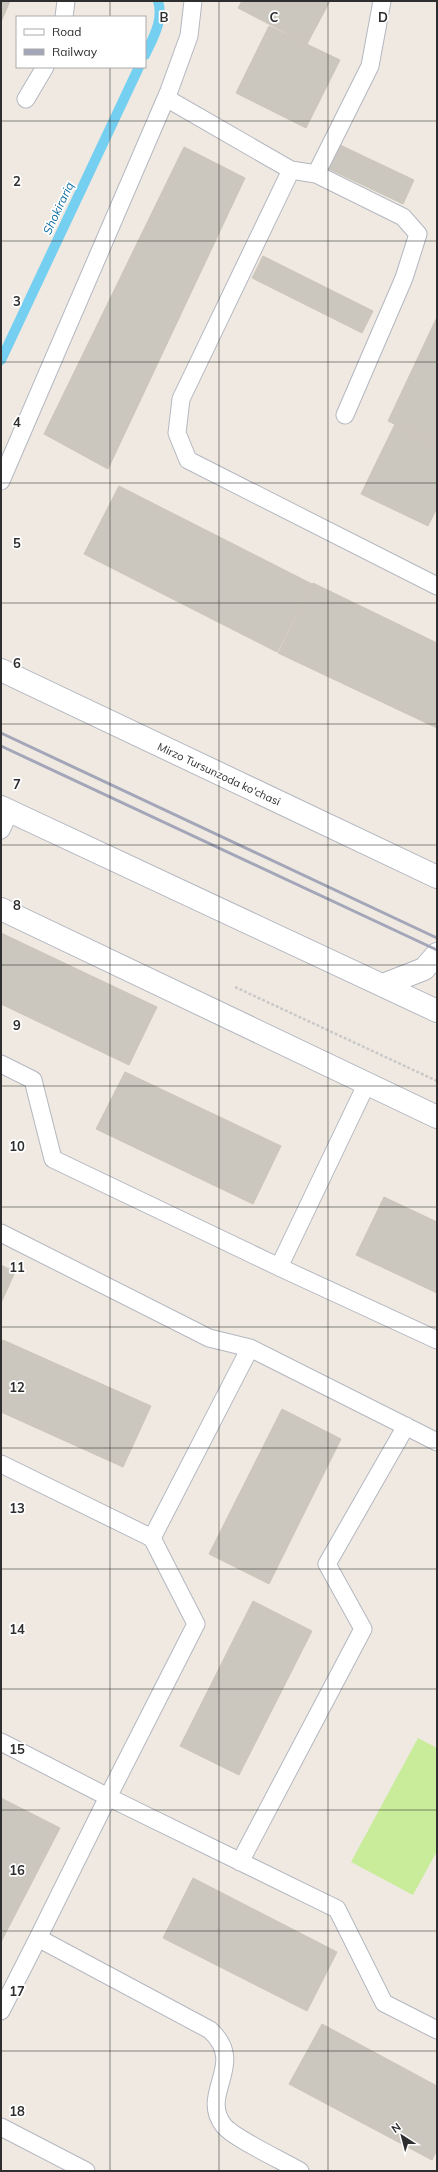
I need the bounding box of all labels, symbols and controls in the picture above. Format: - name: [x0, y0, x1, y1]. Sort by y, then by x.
- text: B: [160, 9, 169, 25]
- text: C: [270, 9, 279, 25]
- text: D: [378, 9, 388, 25]
- legend: [16, 16, 146, 68]
- text: Road: [52, 24, 81, 39]
- text: Railway: [52, 44, 98, 59]
- text: 2: [13, 173, 21, 189]
- water label: Shokirariq: [39, 179, 77, 237]
- text: 3: [13, 293, 21, 309]
- text: 4: [13, 414, 21, 430]
- text: 5: [13, 535, 21, 551]
- text: 6: [13, 655, 21, 671]
- street label: Mirzo Tursunzoda ko'chasi: [155, 739, 283, 809]
- text: 7: [13, 776, 21, 792]
- text: 8: [13, 897, 21, 913]
- text: 9: [13, 1017, 21, 1033]
- text: 10: [9, 1138, 25, 1154]
- text: 11: [9, 1259, 25, 1275]
- text: 12: [9, 1379, 25, 1395]
- text: 13: [9, 1500, 25, 1516]
- text: 14: [9, 1621, 25, 1637]
- text: 15: [9, 1741, 25, 1757]
- text: 16: [9, 1862, 25, 1878]
- text: 17: [9, 1983, 25, 1999]
- text: 18: [9, 2103, 25, 2119]
- north arrow: [382, 2116, 422, 2156]
- text: N: [389, 2120, 404, 2136]

